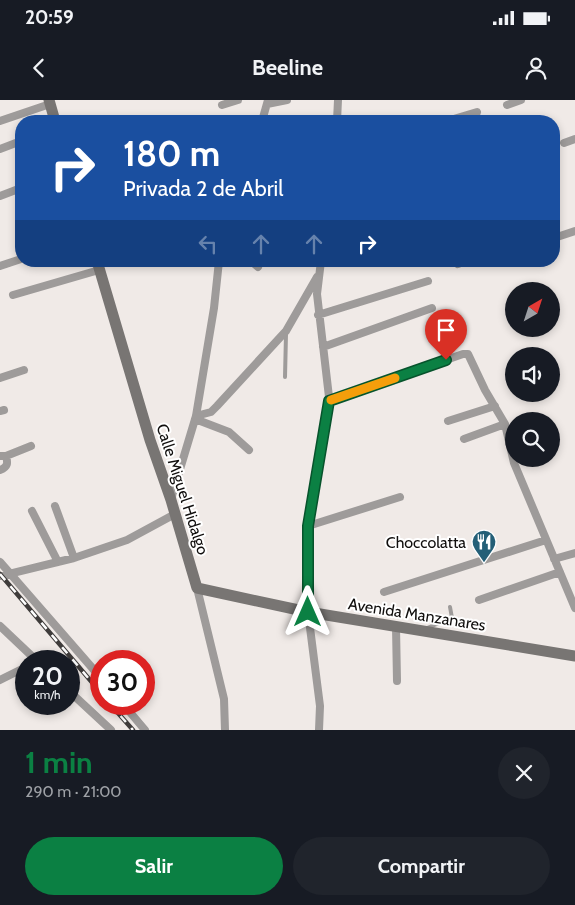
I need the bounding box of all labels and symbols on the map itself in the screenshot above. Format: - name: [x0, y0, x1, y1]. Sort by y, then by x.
- north arrow: [505, 282, 560, 338]
- pin: [425, 309, 467, 360]
- street label: Calle Miguel Hidalgo: [152, 421, 213, 557]
- restaurant icon: Choccolatta: [471, 529, 497, 563]
- place label: Choccolatta: [386, 533, 466, 552]
- position arrow: [281, 585, 333, 637]
- street label: Avenida Manzanares: [347, 594, 487, 635]
- speed limit sign: 30: [90, 650, 155, 715]

